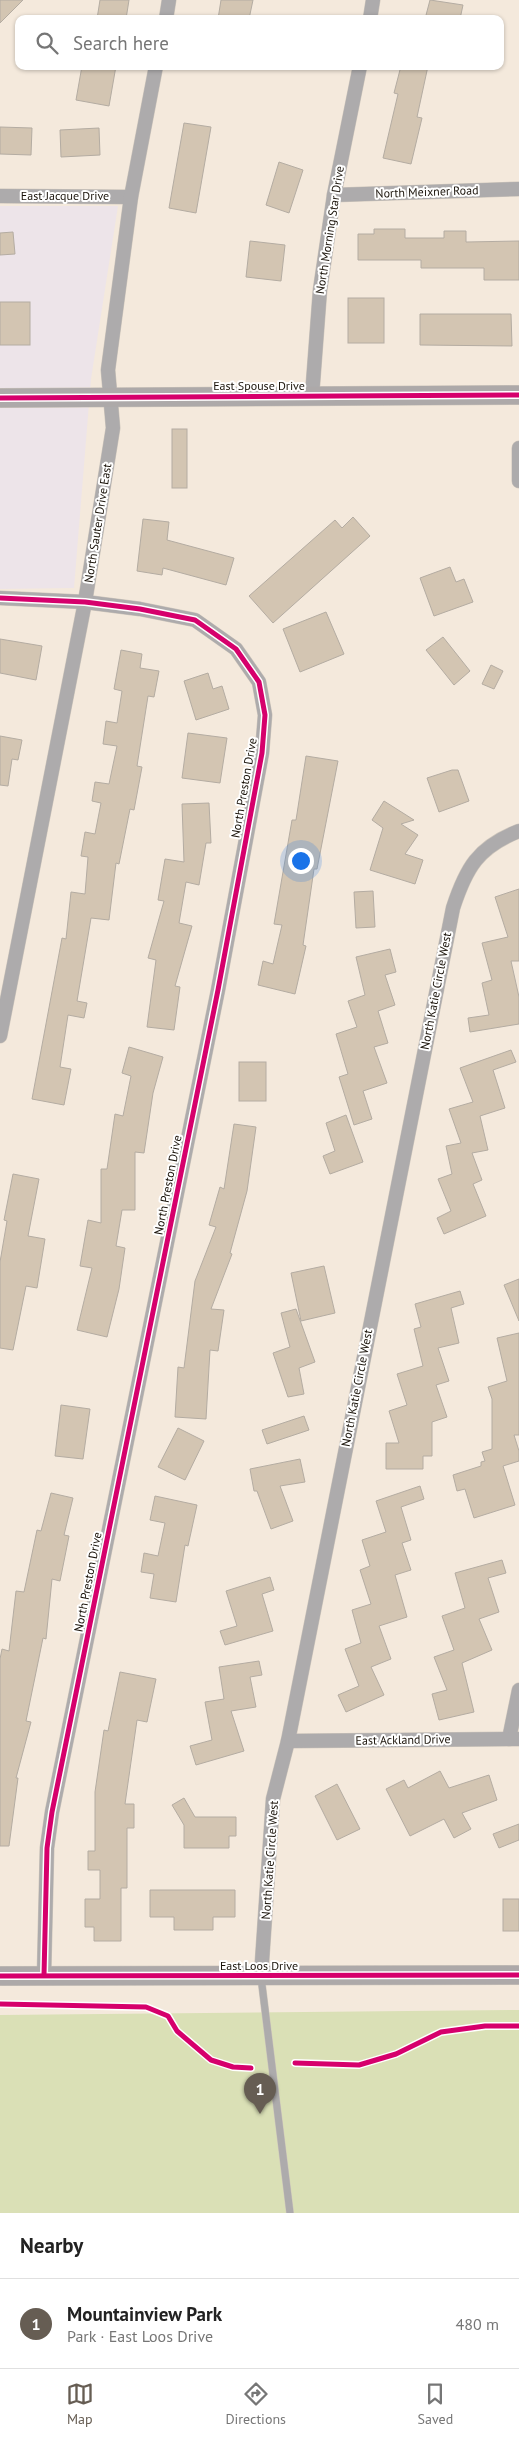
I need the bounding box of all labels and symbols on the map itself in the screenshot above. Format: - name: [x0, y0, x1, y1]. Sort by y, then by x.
- street label: North Morning Star Drive: [312, 165, 347, 295]
- street label: North Meixner Road: [375, 182, 479, 201]
- street label: East Jacque Drive: [21, 188, 109, 203]
- street label: East Spouse Drive: [213, 378, 305, 393]
- street label: North Sauter Drive East: [81, 462, 114, 584]
- street label: North Preston Drive: [227, 737, 260, 839]
- your location: [288, 848, 314, 874]
- street label: North Katie Circle West: [417, 931, 454, 1051]
- street label: North Preston Drive: [150, 1134, 185, 1236]
- street label: North Katie Circle West: [338, 1328, 375, 1448]
- street label: North Preston Drive: [70, 1531, 105, 1633]
- street label: East Ackland Drive: [355, 1731, 451, 1748]
- street label: North Katie Circle West: [258, 1800, 281, 1920]
- street label: East Loos Drive: [220, 1958, 298, 1973]
- pin: 1: [244, 2073, 276, 2114]

